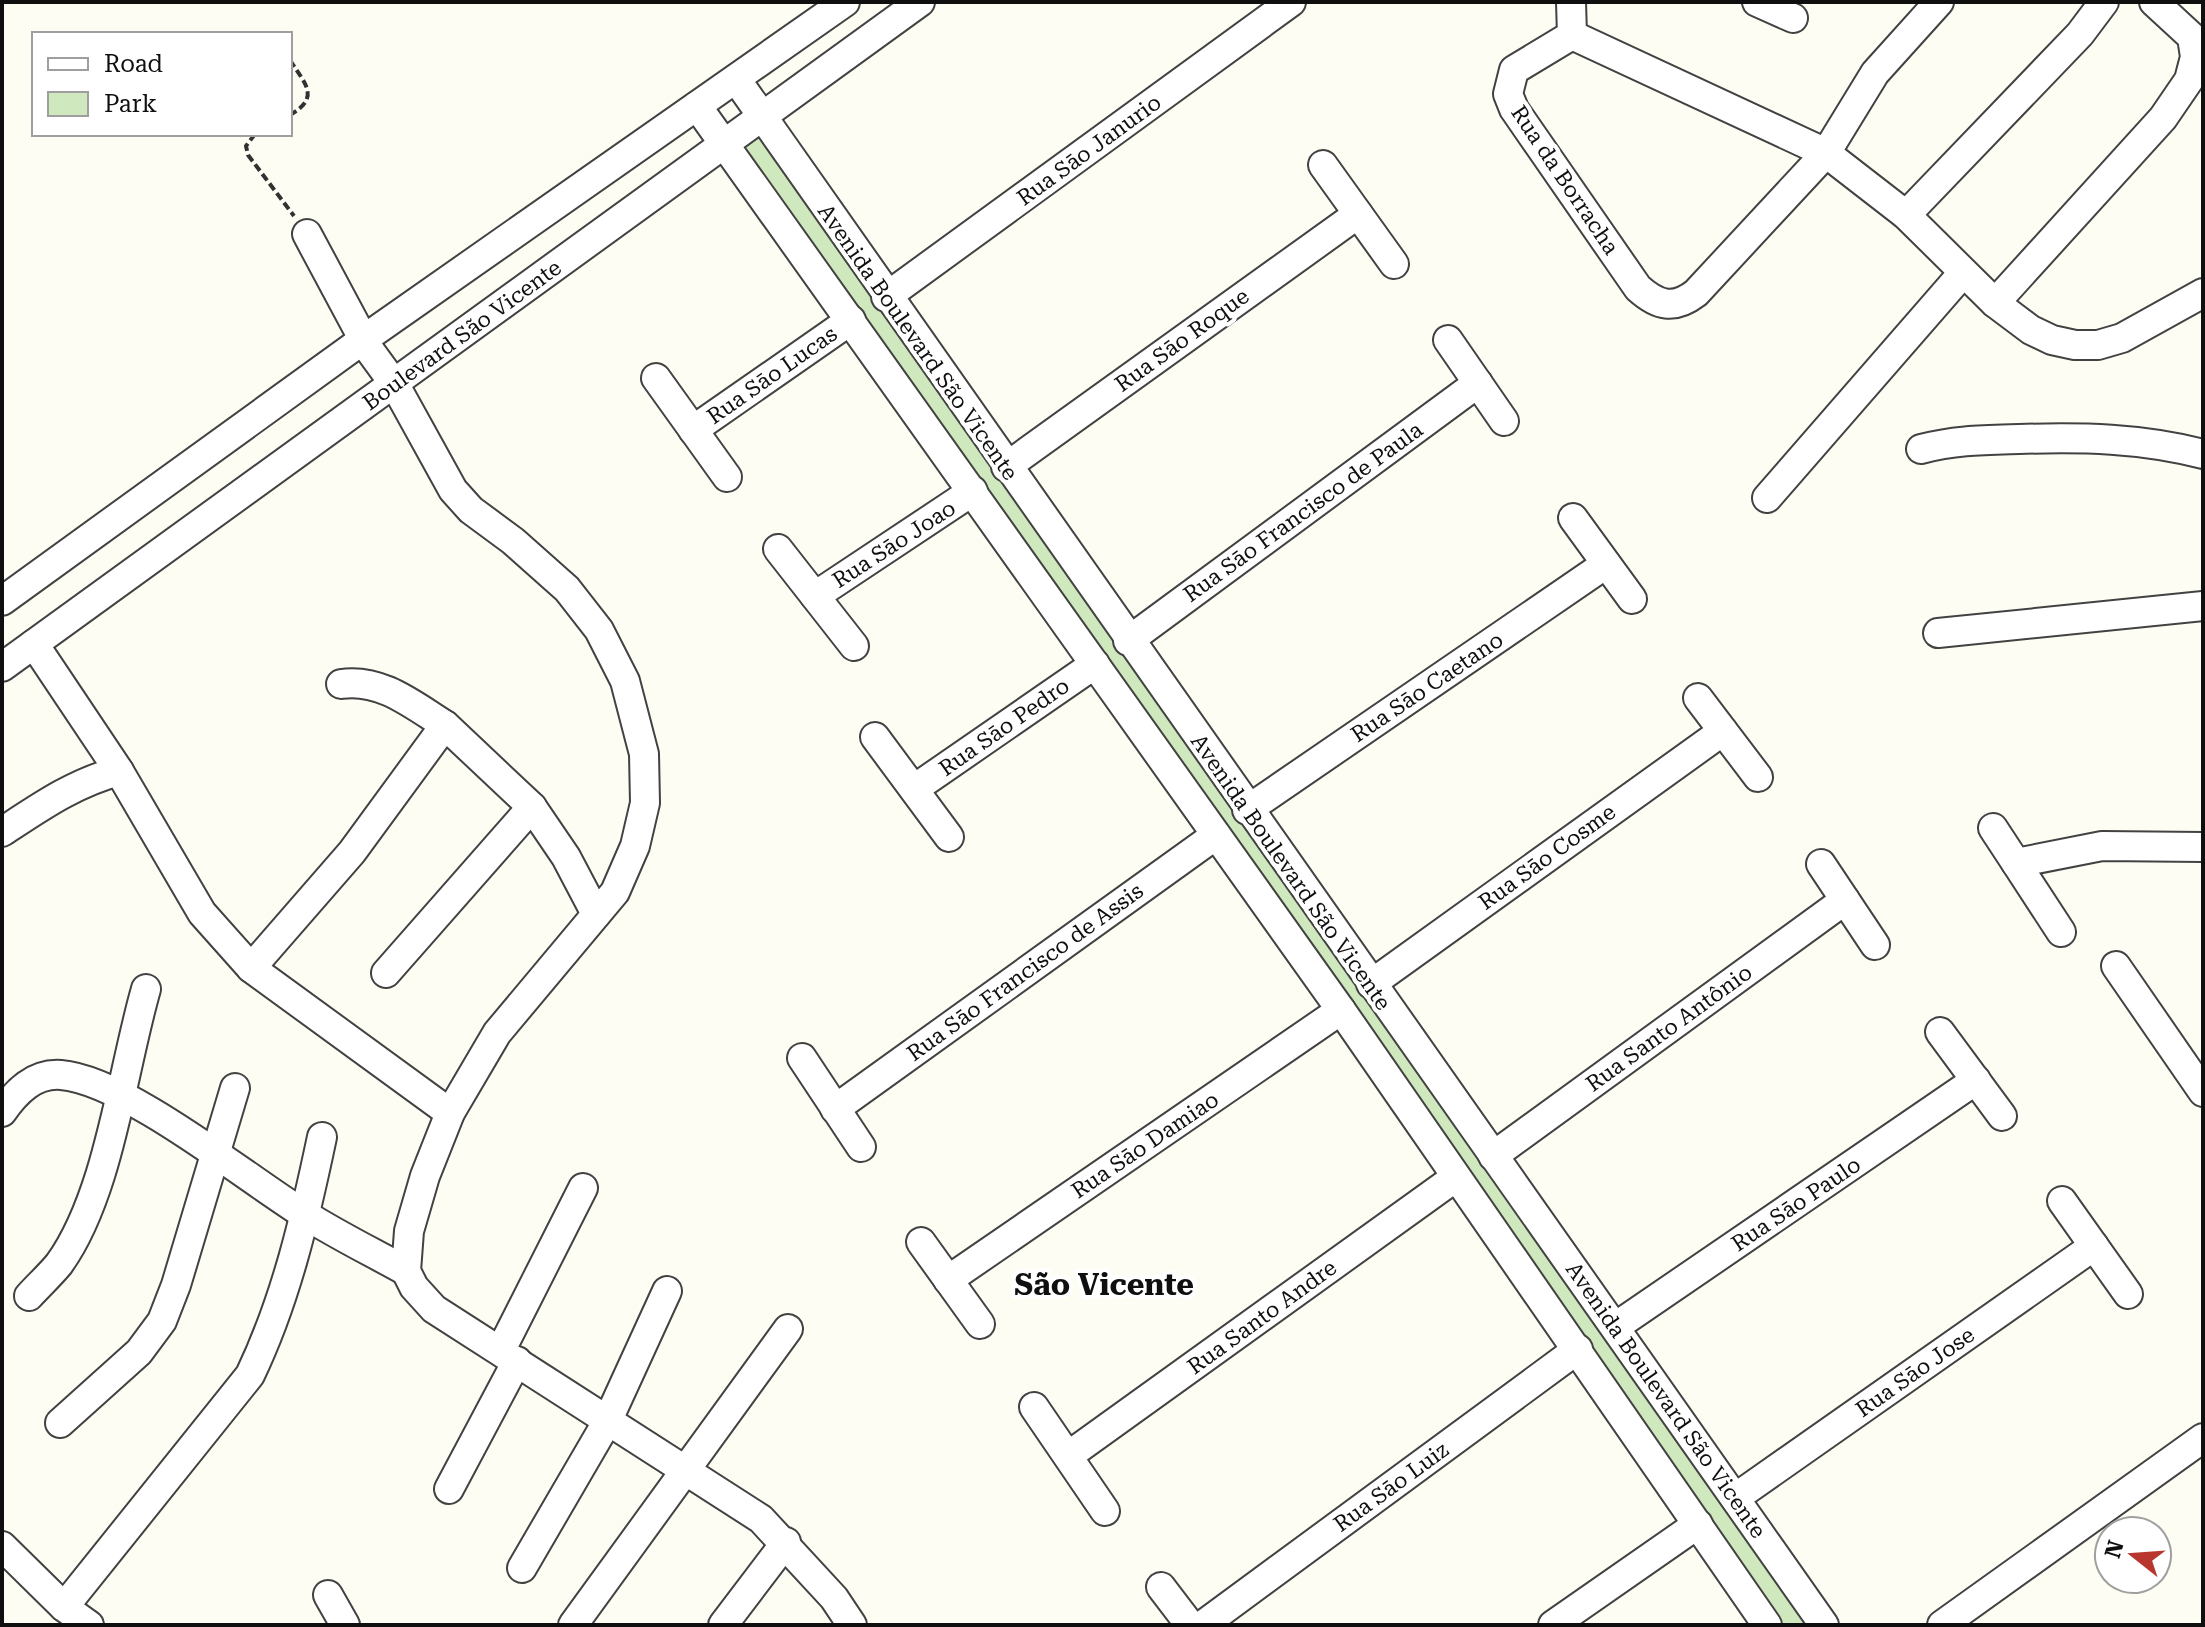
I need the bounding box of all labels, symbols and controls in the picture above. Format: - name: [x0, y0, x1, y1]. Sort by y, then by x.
- legend: [32, 32, 292, 136]
- text: Road: [104, 50, 163, 78]
- street label: Rua Sāo Janurio: [1012, 89, 1166, 211]
- text: Park: [104, 90, 157, 118]
- street label: Rua da Borracha: [1506, 101, 1624, 259]
- street label: Avenida Boulevard São Vicente: [813, 199, 1023, 485]
- street label: Boulevard São Vicente: [358, 255, 566, 415]
- street label: Rua Sāo Roque: [1110, 283, 1254, 397]
- street label: Rua Sāo Lucas: [702, 321, 842, 429]
- street label: Rua Sāo Francisco de Paula: [1179, 417, 1427, 607]
- street label: Rua Sāo Joao: [828, 495, 960, 593]
- street label: Rua Sāo Caetano: [1346, 627, 1508, 747]
- street label: Rua Sāo Pedro: [934, 673, 1074, 781]
- street label: Avenida Boulevard São Vicente: [1186, 729, 1396, 1015]
- street label: Rua Sāo Cosme: [1474, 799, 1620, 915]
- street label: Rua Sāo Francisco de Assis: [902, 878, 1148, 1066]
- street label: Rua Santo Antônio: [1581, 959, 1757, 1097]
- street label: Rua Sāo Damiao: [1067, 1087, 1223, 1203]
- street label: Rua Sāo Paulo: [1727, 1152, 1865, 1256]
- street label: Rua Santo Andre: [1183, 1255, 1341, 1379]
- street label: Avenida Boulevard São Vicente: [1561, 1257, 1771, 1543]
- district label: São Vicente: [1014, 1267, 1194, 1302]
- street label: Rua Sāo Jose: [1851, 1322, 1979, 1422]
- street label: Rua Sāo Luiz: [1329, 1437, 1453, 1537]
- north arrow: [2093, 1515, 2173, 1595]
- text: N: [2100, 1537, 2129, 1561]

